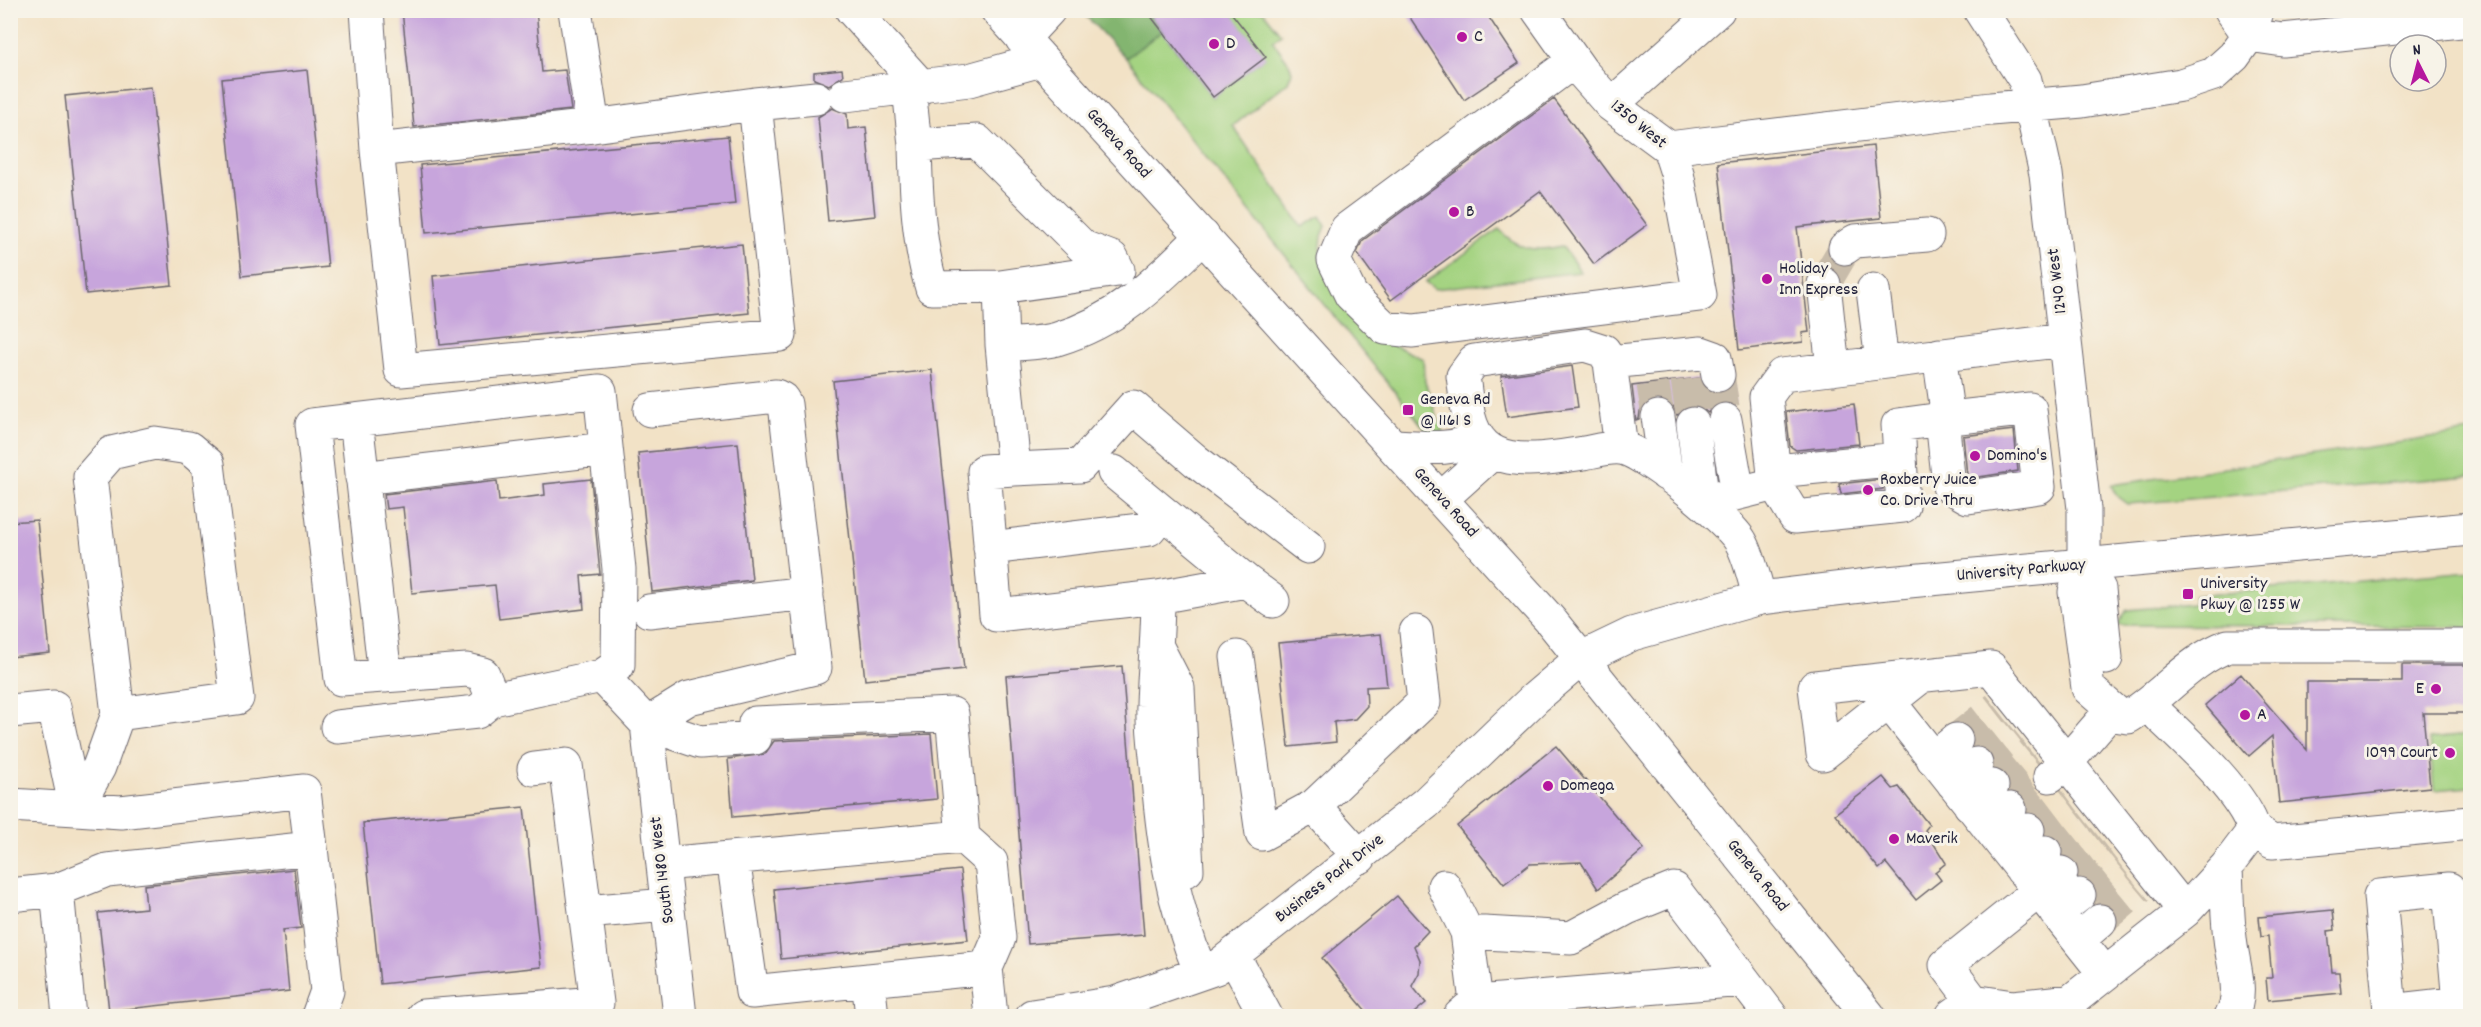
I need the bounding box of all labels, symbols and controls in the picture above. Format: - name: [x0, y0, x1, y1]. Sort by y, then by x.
- place label: C: [1474, 25, 1483, 50]
- marker: C: [1455, 30, 1469, 44]
- place label: D: [1226, 32, 1235, 57]
- north arrow: [2388, 33, 2448, 93]
- marker: D: [1207, 37, 1221, 51]
- text: N: [2412, 39, 2422, 62]
- street label: 1350 West: [1604, 94, 1672, 156]
- street label: Geneva Road: [1080, 103, 1156, 185]
- place label: B: [1466, 200, 1475, 225]
- marker: B: [1447, 205, 1461, 219]
- street label: 1240 West: [2042, 247, 2074, 315]
- place label: Holiday Inn Express: [1779, 257, 1858, 303]
- marker: Holiday Inn Express: [1760, 272, 1774, 286]
- place label: Geneva Rd @ 1161 S: [1420, 388, 1491, 434]
- marker: Geneva Rd @ 1161 S: [1401, 403, 1415, 417]
- place label: Domino's: [1987, 444, 2047, 469]
- marker: Domino's: [1968, 449, 1982, 463]
- street label: Geneva Road: [1407, 462, 1483, 544]
- place label: Roxberry Juice Co. Drive Thru: [1880, 468, 1977, 514]
- marker: Roxberry Juice Co. Drive Thru: [1861, 483, 1875, 497]
- street label: University Parkway: [1956, 553, 2087, 589]
- place label: University Pkwy @ 1255 W: [2200, 572, 2301, 618]
- marker: University Pkwy @ 1255 W: [2181, 587, 2195, 601]
- place label: E: [2416, 677, 2424, 702]
- marker: E: [2429, 682, 2443, 696]
- place label: A: [2257, 703, 2267, 728]
- marker: A: [2238, 708, 2252, 722]
- place label: 1099 Court: [2366, 741, 2438, 766]
- marker: 1099 Court: [2443, 746, 2457, 760]
- place label: Domega: [1560, 774, 1614, 799]
- marker: Domega: [1541, 779, 1555, 793]
- street label: South 1480 West: [644, 815, 682, 925]
- place label: Maverik: [1906, 827, 1958, 852]
- street label: Business Park Drive: [1270, 828, 1390, 930]
- marker: Maverik: [1887, 832, 1901, 846]
- street label: Geneva Road: [1720, 834, 1794, 918]

